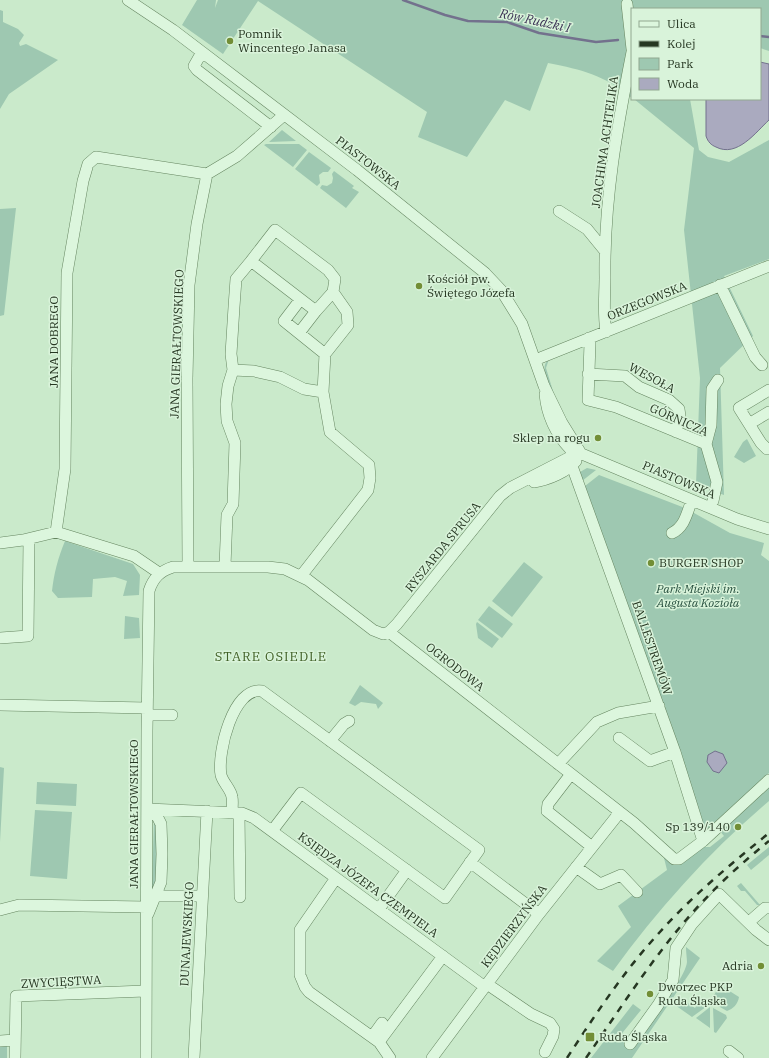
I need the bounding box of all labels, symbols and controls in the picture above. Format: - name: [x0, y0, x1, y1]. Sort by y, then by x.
- water label: Rów Rudzki I: [497, 4, 573, 36]
- legend: [631, 8, 761, 100]
- text: Ulica: [667, 16, 696, 31]
- place label: Pomnik Wincentego Janasa: [238, 26, 347, 55]
- marker: Pomnik Wincentego Janasa: [225, 36, 235, 46]
- text: Kolej: [667, 36, 696, 51]
- text: Park: [667, 56, 693, 71]
- street label: JOACHIMA ACHTELIKA: [588, 74, 621, 209]
- text: Woda: [667, 76, 699, 91]
- street label: PIASTOWSKA: [333, 133, 404, 193]
- street label: JANA GIERAŁTOWSKIEGO: [166, 269, 187, 419]
- place label: Kościół pw. Świętego Józefa: [427, 271, 516, 300]
- street label: ORZEGOWSKA: [605, 277, 690, 323]
- marker: Kościół pw. Świętego Józefa: [414, 281, 424, 291]
- street label: JANA DOBREGO: [46, 296, 61, 388]
- street label: WESOŁA: [626, 359, 679, 396]
- street label: GÓRNICZA: [648, 400, 712, 439]
- place label: Sklep na rogu: [513, 430, 591, 445]
- marker: Sklep na rogu: [593, 433, 603, 443]
- street label: PIASTOWSKA: [640, 457, 719, 502]
- street label: RYSZARDA SPRUSA: [402, 498, 484, 595]
- place label: BURGER SHOP: [659, 555, 744, 570]
- marker: BURGER SHOP: [646, 558, 656, 568]
- park label: Park Miejski im. Augusta Kozioła: [655, 581, 740, 610]
- street label: BALLESTREMÓW: [629, 599, 676, 697]
- street label: OGRODOWA: [423, 639, 488, 695]
- district label: STARE OSIEDLE: [215, 648, 327, 665]
- street label: JANA GIERAŁTOWSKIEGO: [126, 739, 141, 889]
- place label: Sp 139/140: [665, 819, 730, 834]
- marker: Sp 139/140: [733, 822, 743, 832]
- street label: KSIĘDZA JÓZEFA CZEMPIELA: [295, 829, 442, 941]
- street label: KĘDZIERZYŃSKA: [477, 880, 550, 970]
- street label: DUNAJEWSKIEGO: [176, 881, 197, 987]
- place label: Adria: [722, 958, 753, 973]
- marker: Adria: [756, 961, 766, 971]
- street label: ZWYCIĘSTWA: [20, 972, 102, 991]
- place label: Dworzec PKP Ruda Śląska: [658, 979, 733, 1008]
- marker: Dworzec PKP Ruda Śląska: [645, 989, 655, 999]
- place label: Ruda Śląska: [599, 1029, 668, 1044]
- marker: Ruda Śląska: [584, 1031, 596, 1043]

